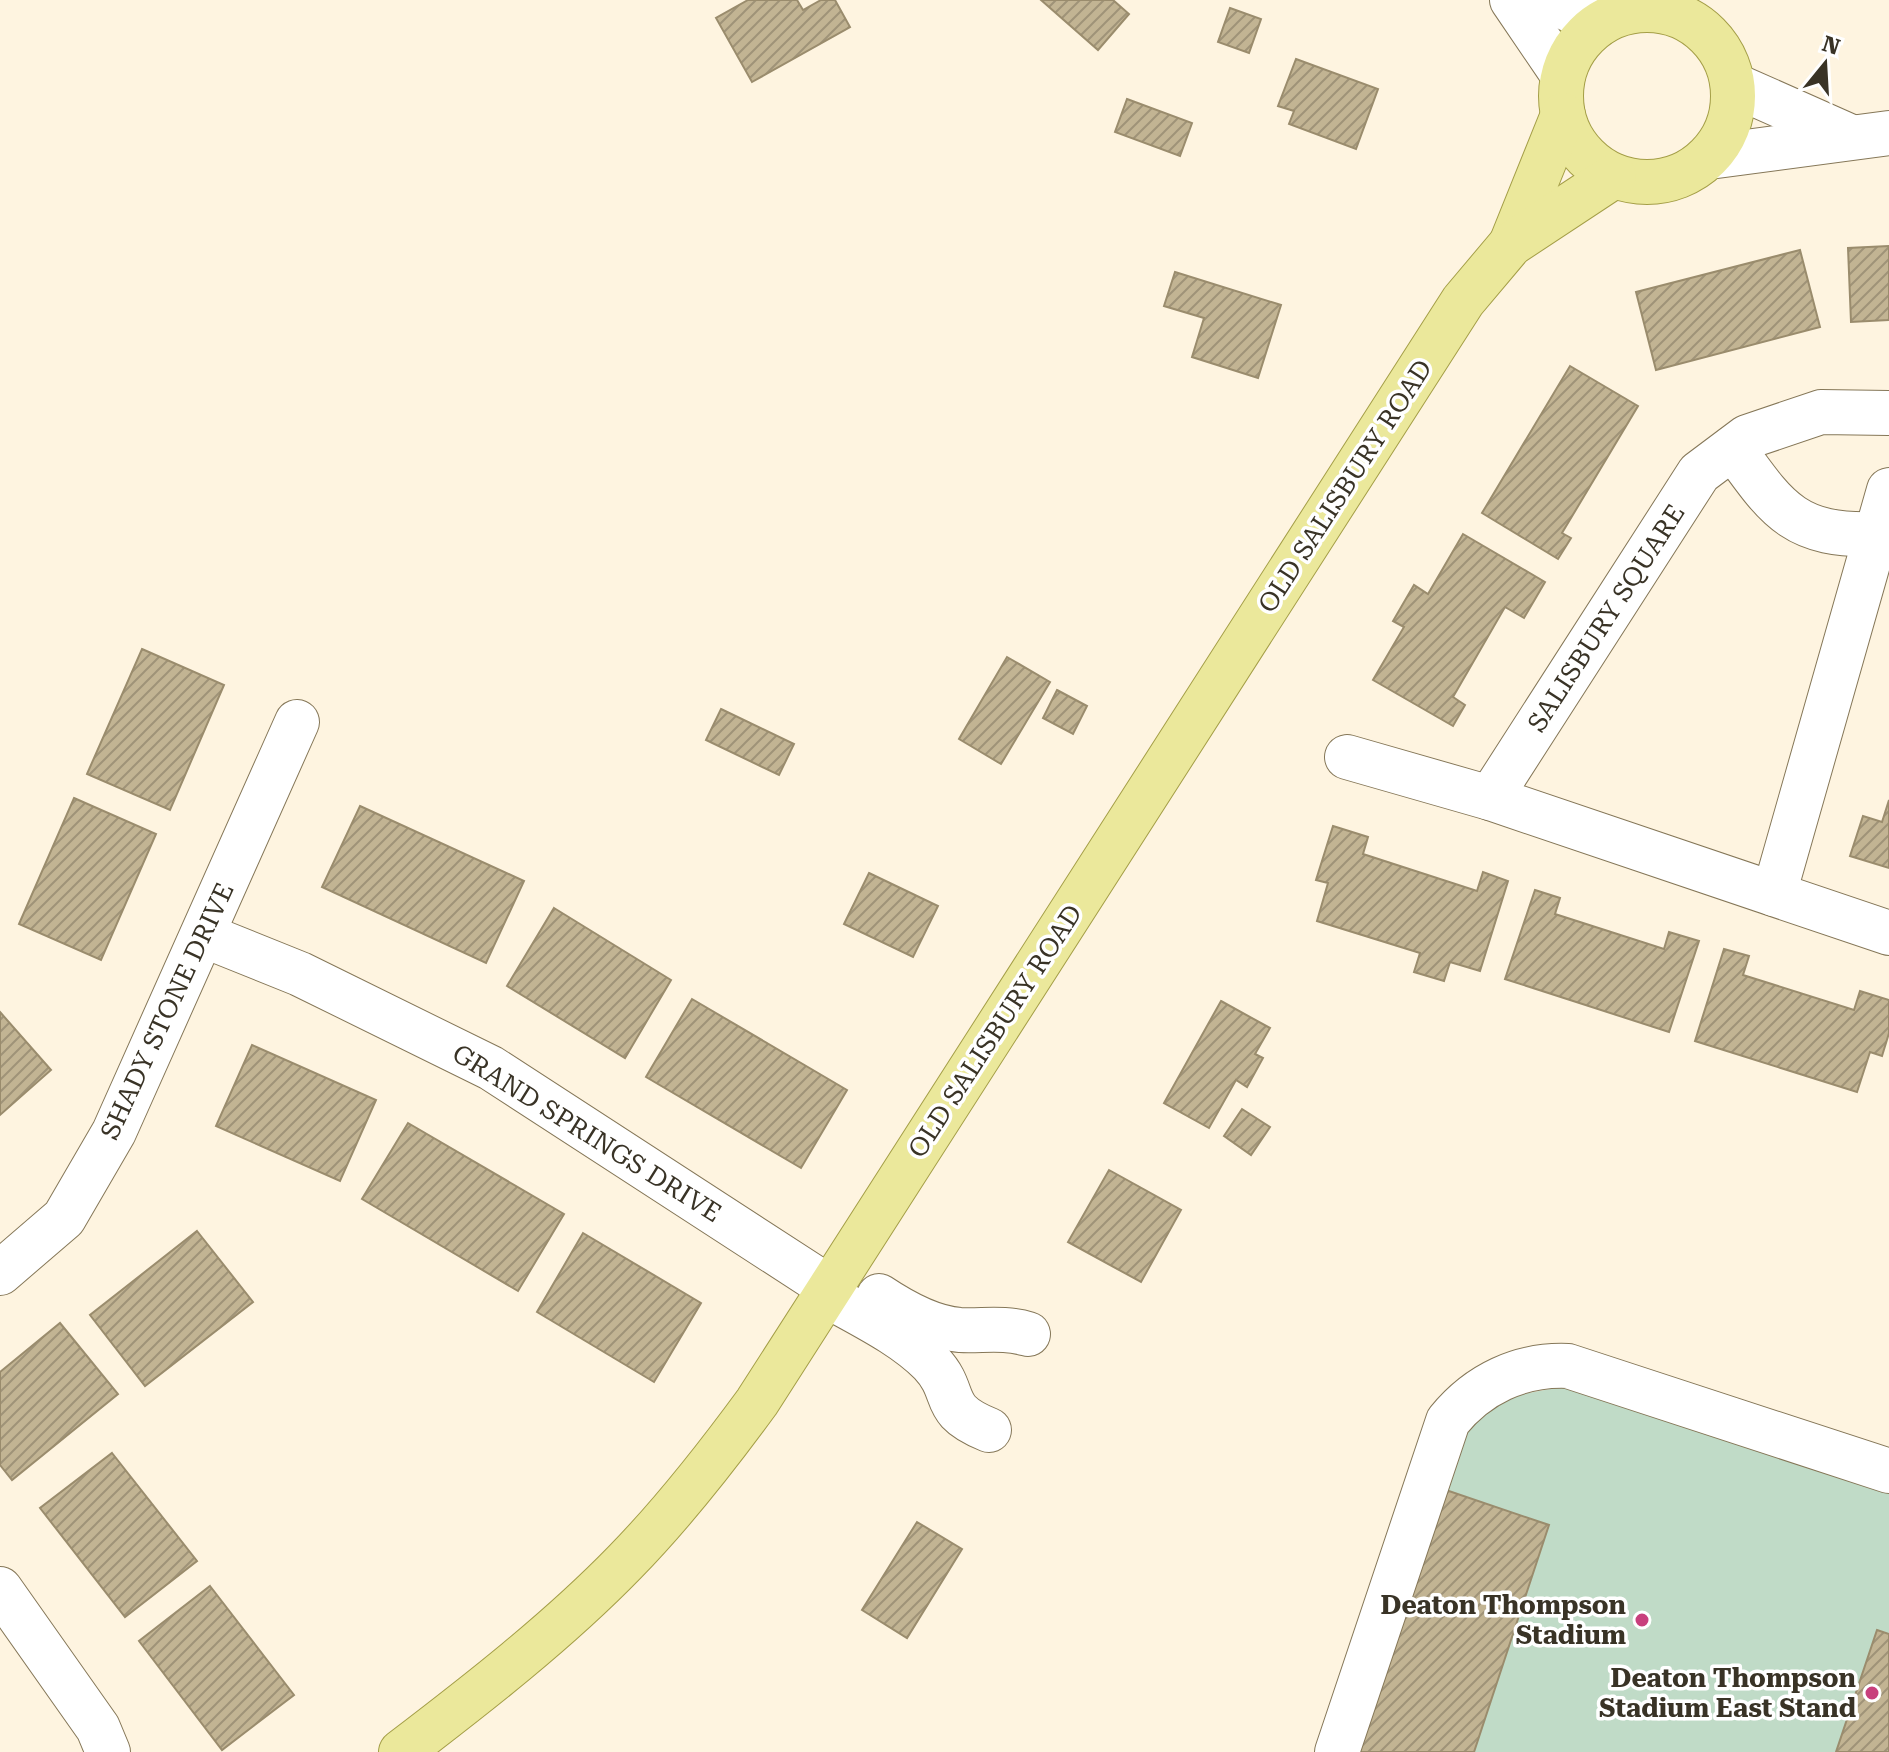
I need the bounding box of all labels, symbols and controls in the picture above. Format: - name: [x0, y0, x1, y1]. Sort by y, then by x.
- north arrow: [1785, 24, 1865, 104]
- text: N: [1819, 31, 1843, 60]
- street label: OLD SALISBURY ROAD: [1252, 354, 1438, 618]
- street label: SALISBURY SQUARE: [1521, 499, 1691, 737]
- street label: SHADY STONE DRIVE: [94, 878, 240, 1144]
- street label: OLD SALISBURY ROAD: [902, 899, 1088, 1163]
- street label: GRAND SPRINGS DRIVE: [447, 1038, 727, 1228]
- place label: Deaton Thompson Stadium: [1380, 1590, 1626, 1650]
- marker: Deaton Thompson Stadium: [1633, 1611, 1651, 1629]
- place label: Deaton Thompson Stadium East Stand: [1599, 1663, 1856, 1723]
- marker: Deaton Thompson Stadium East Stand: [1863, 1684, 1881, 1702]

